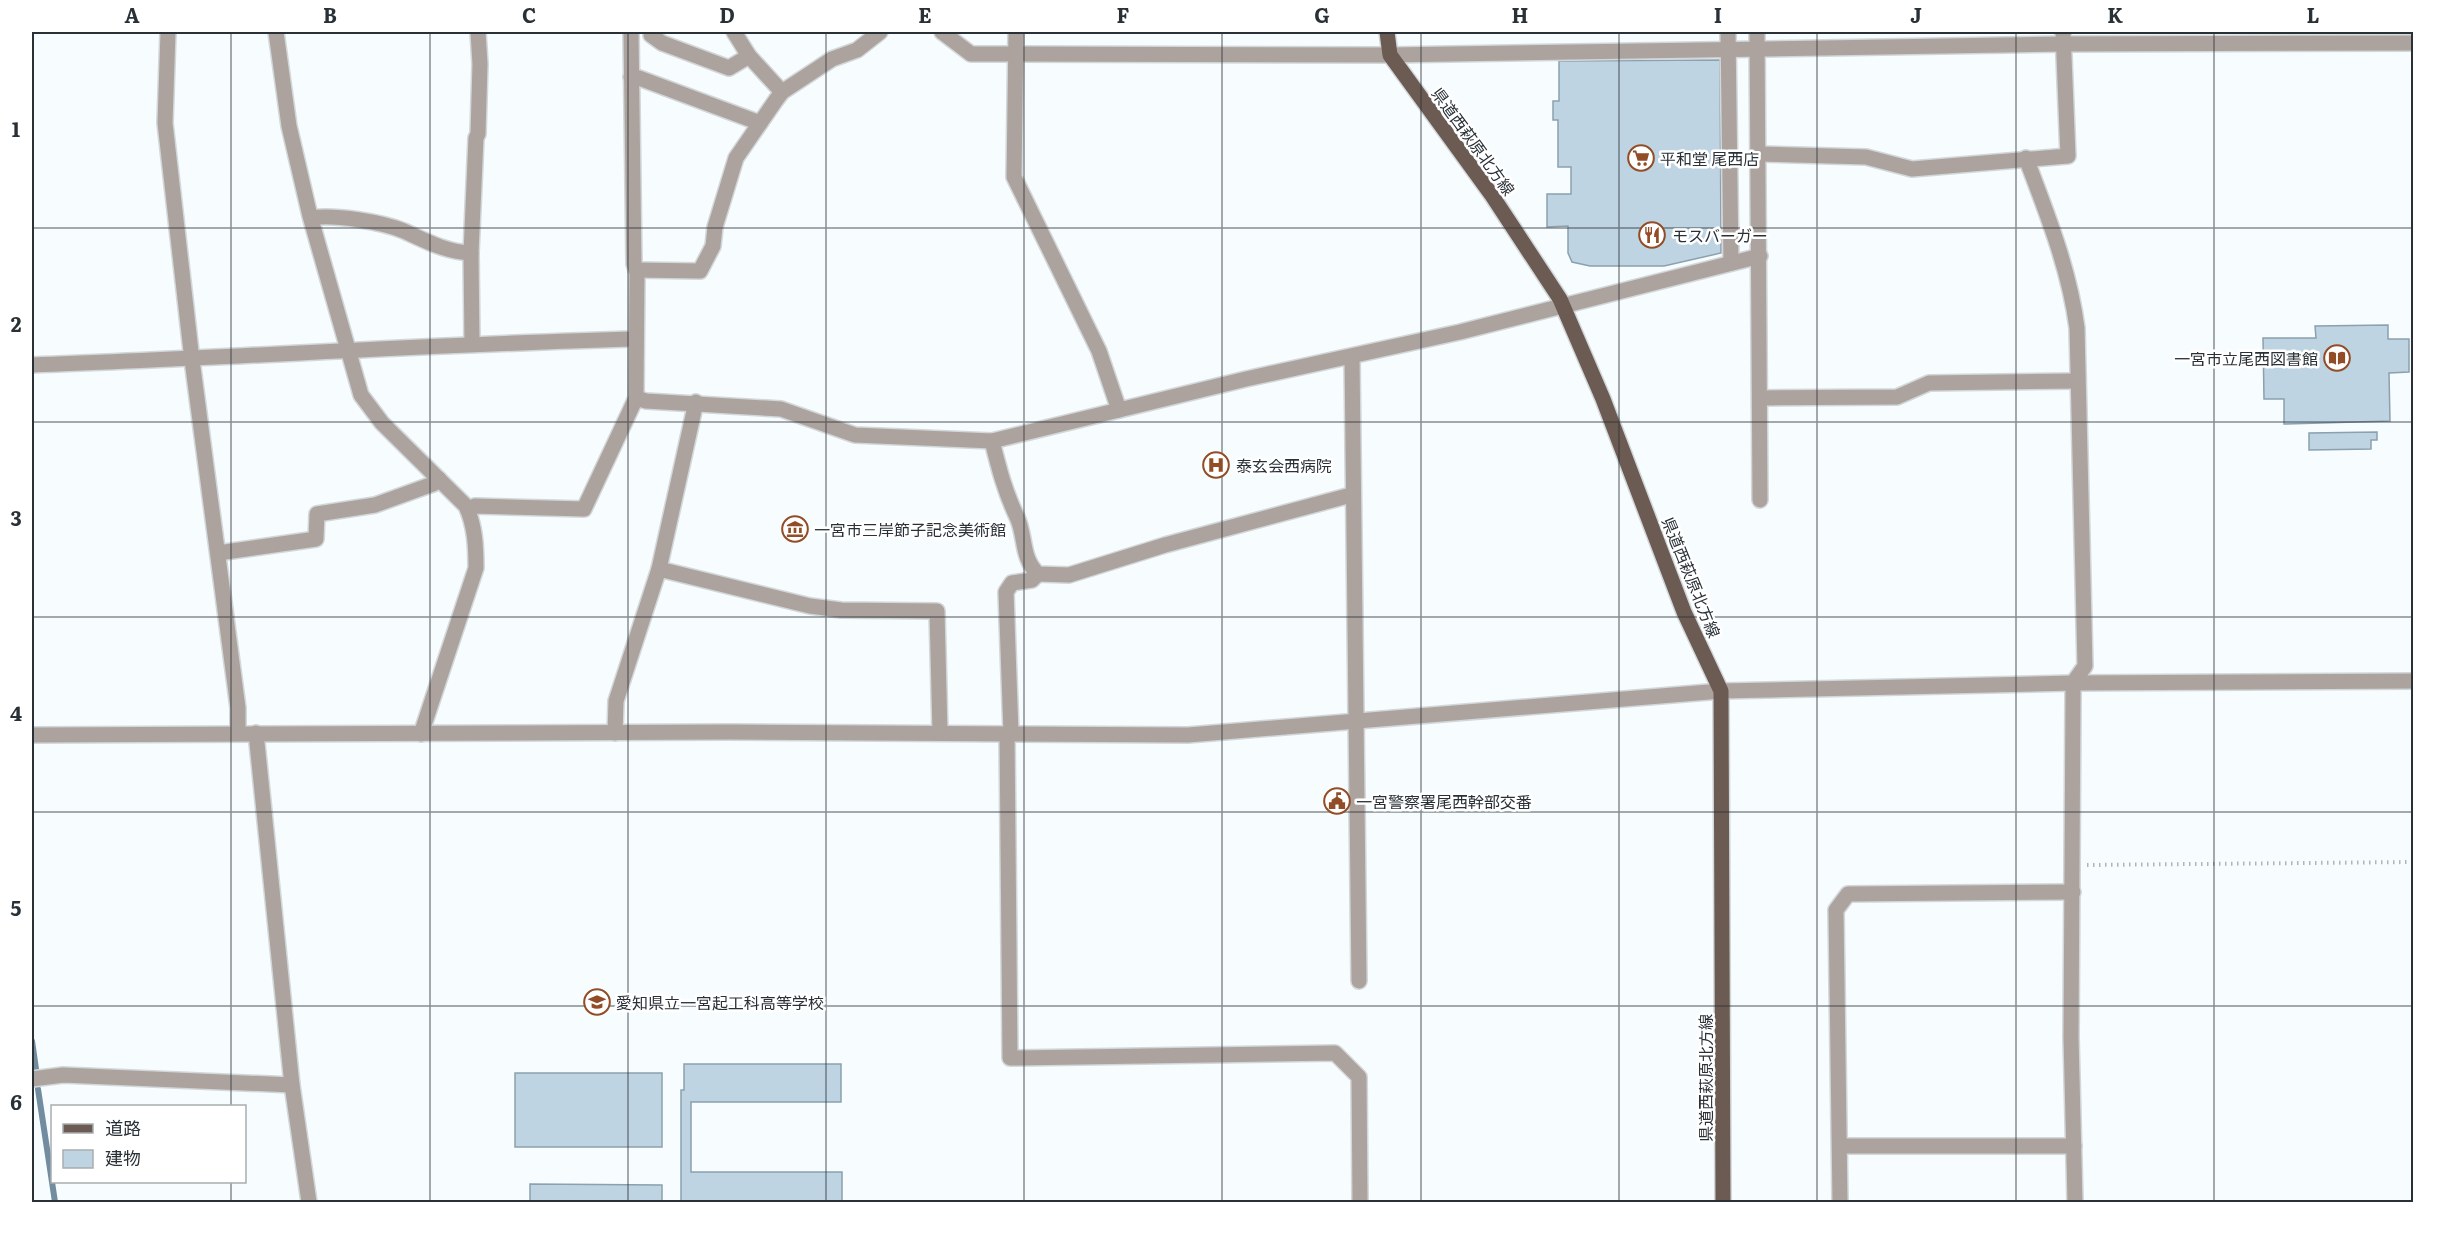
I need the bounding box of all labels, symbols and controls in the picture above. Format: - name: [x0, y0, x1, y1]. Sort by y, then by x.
- text: A: [124, 0, 140, 29]
- text: B: [323, 0, 337, 29]
- text: C: [522, 0, 536, 29]
- text: D: [719, 0, 735, 29]
- text: E: [918, 0, 932, 29]
- text: F: [1117, 0, 1130, 29]
- text: G: [1314, 0, 1330, 29]
- text: H: [1512, 0, 1528, 29]
- text: I: [1714, 0, 1722, 29]
- text: J: [1910, 0, 1922, 29]
- text: K: [2107, 0, 2123, 29]
- text: L: [2307, 0, 2320, 29]
- street label: 県道西萩原北方線: [1427, 82, 1521, 200]
- text: 1: [12, 113, 20, 143]
- supermarket icon: 平和堂 尾西店: [1626, 143, 1656, 173]
- place label: 平和堂 尾西店: [1660, 146, 1759, 170]
- restaurant icon: モスバーガー: [1637, 220, 1667, 250]
- place label: モスバーガー: [1672, 223, 1768, 247]
- text: 2: [11, 308, 22, 338]
- library icon: 一宮市立尾西図書館: [2322, 343, 2352, 373]
- place label: 一宮市立尾西図書館: [2174, 346, 2318, 370]
- hospital icon: 泰玄会西病院: [1201, 450, 1231, 480]
- place label: 泰玄会西病院: [1236, 453, 1332, 477]
- text: 3: [10, 502, 22, 532]
- street label: 県道西萩原北方線: [1657, 513, 1727, 641]
- museum icon: 一宮市三岸節子記念美術館: [780, 514, 810, 544]
- place label: 一宮市三岸節子記念美術館: [814, 517, 1006, 541]
- text: 4: [10, 697, 22, 727]
- public building icon: 一宮警察署尾西幹部交番: [1322, 786, 1352, 816]
- place label: 一宮警察署尾西幹部交番: [1356, 789, 1532, 813]
- text: 5: [11, 892, 22, 922]
- school or university icon: 愛知県立一宮起工科高等学校: [582, 987, 612, 1017]
- place label: 愛知県立一宮起工科高等学校: [616, 990, 824, 1014]
- street label: 県道西萩原北方線: [1693, 1014, 1717, 1142]
- text: 6: [10, 1086, 22, 1116]
- legend: [51, 1105, 246, 1183]
- text: 道路: [105, 1114, 141, 1141]
- text: 建物: [105, 1144, 141, 1171]

